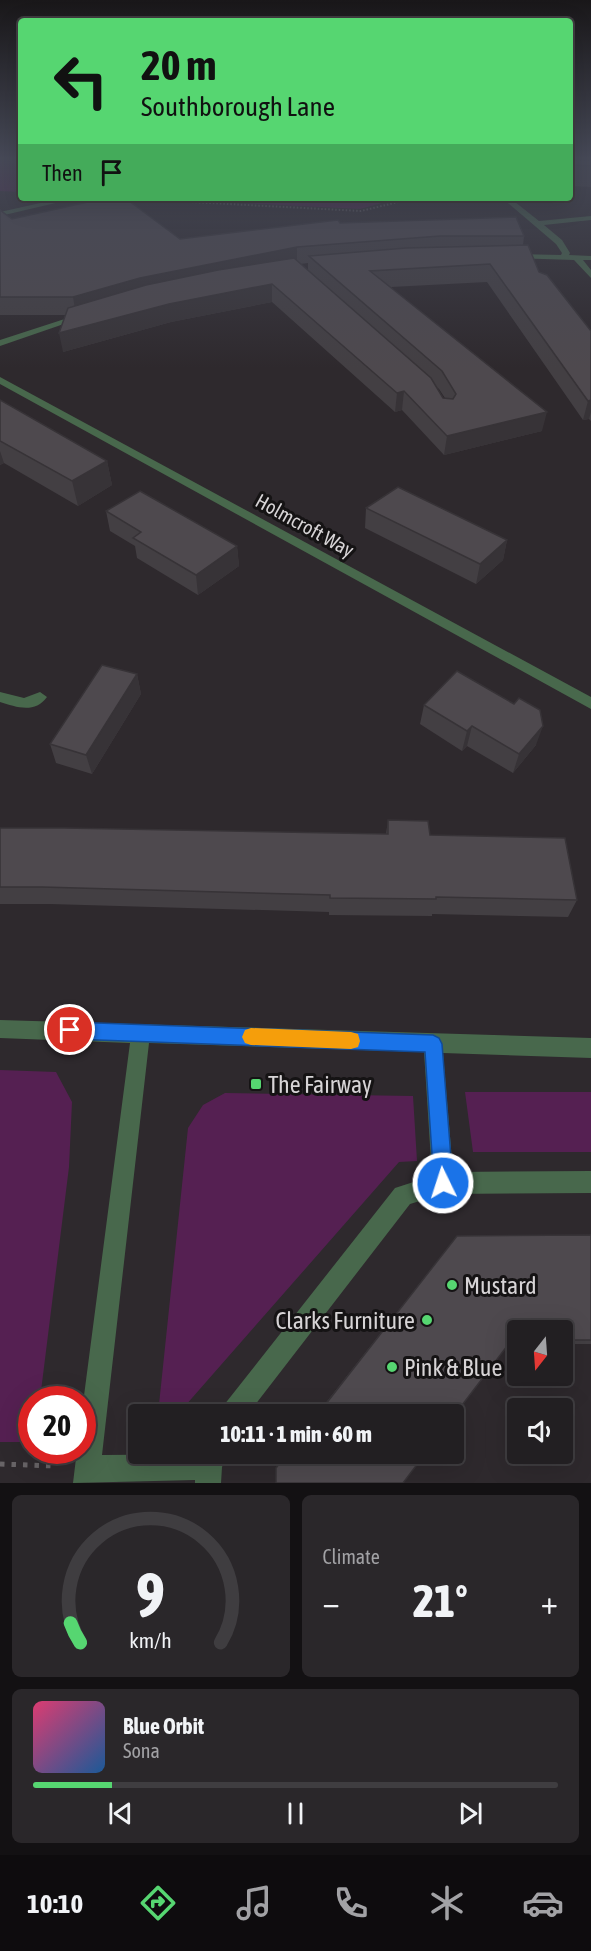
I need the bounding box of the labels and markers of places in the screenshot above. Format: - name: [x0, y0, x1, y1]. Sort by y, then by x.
- pin: [44, 1004, 95, 1055]
- place label: The Fairway: [268, 1071, 372, 1098]
- marker: The Fairway: [249, 1077, 263, 1091]
- place label: Mustard: [464, 1272, 537, 1299]
- marker: Mustard: [445, 1278, 459, 1292]
- place label: Clarks Furniture: [276, 1307, 415, 1334]
- marker: Clarks Furniture: [420, 1313, 434, 1327]
- place label: Pink & Blue: [404, 1354, 502, 1381]
- marker: Pink & Blue: [385, 1360, 399, 1374]

